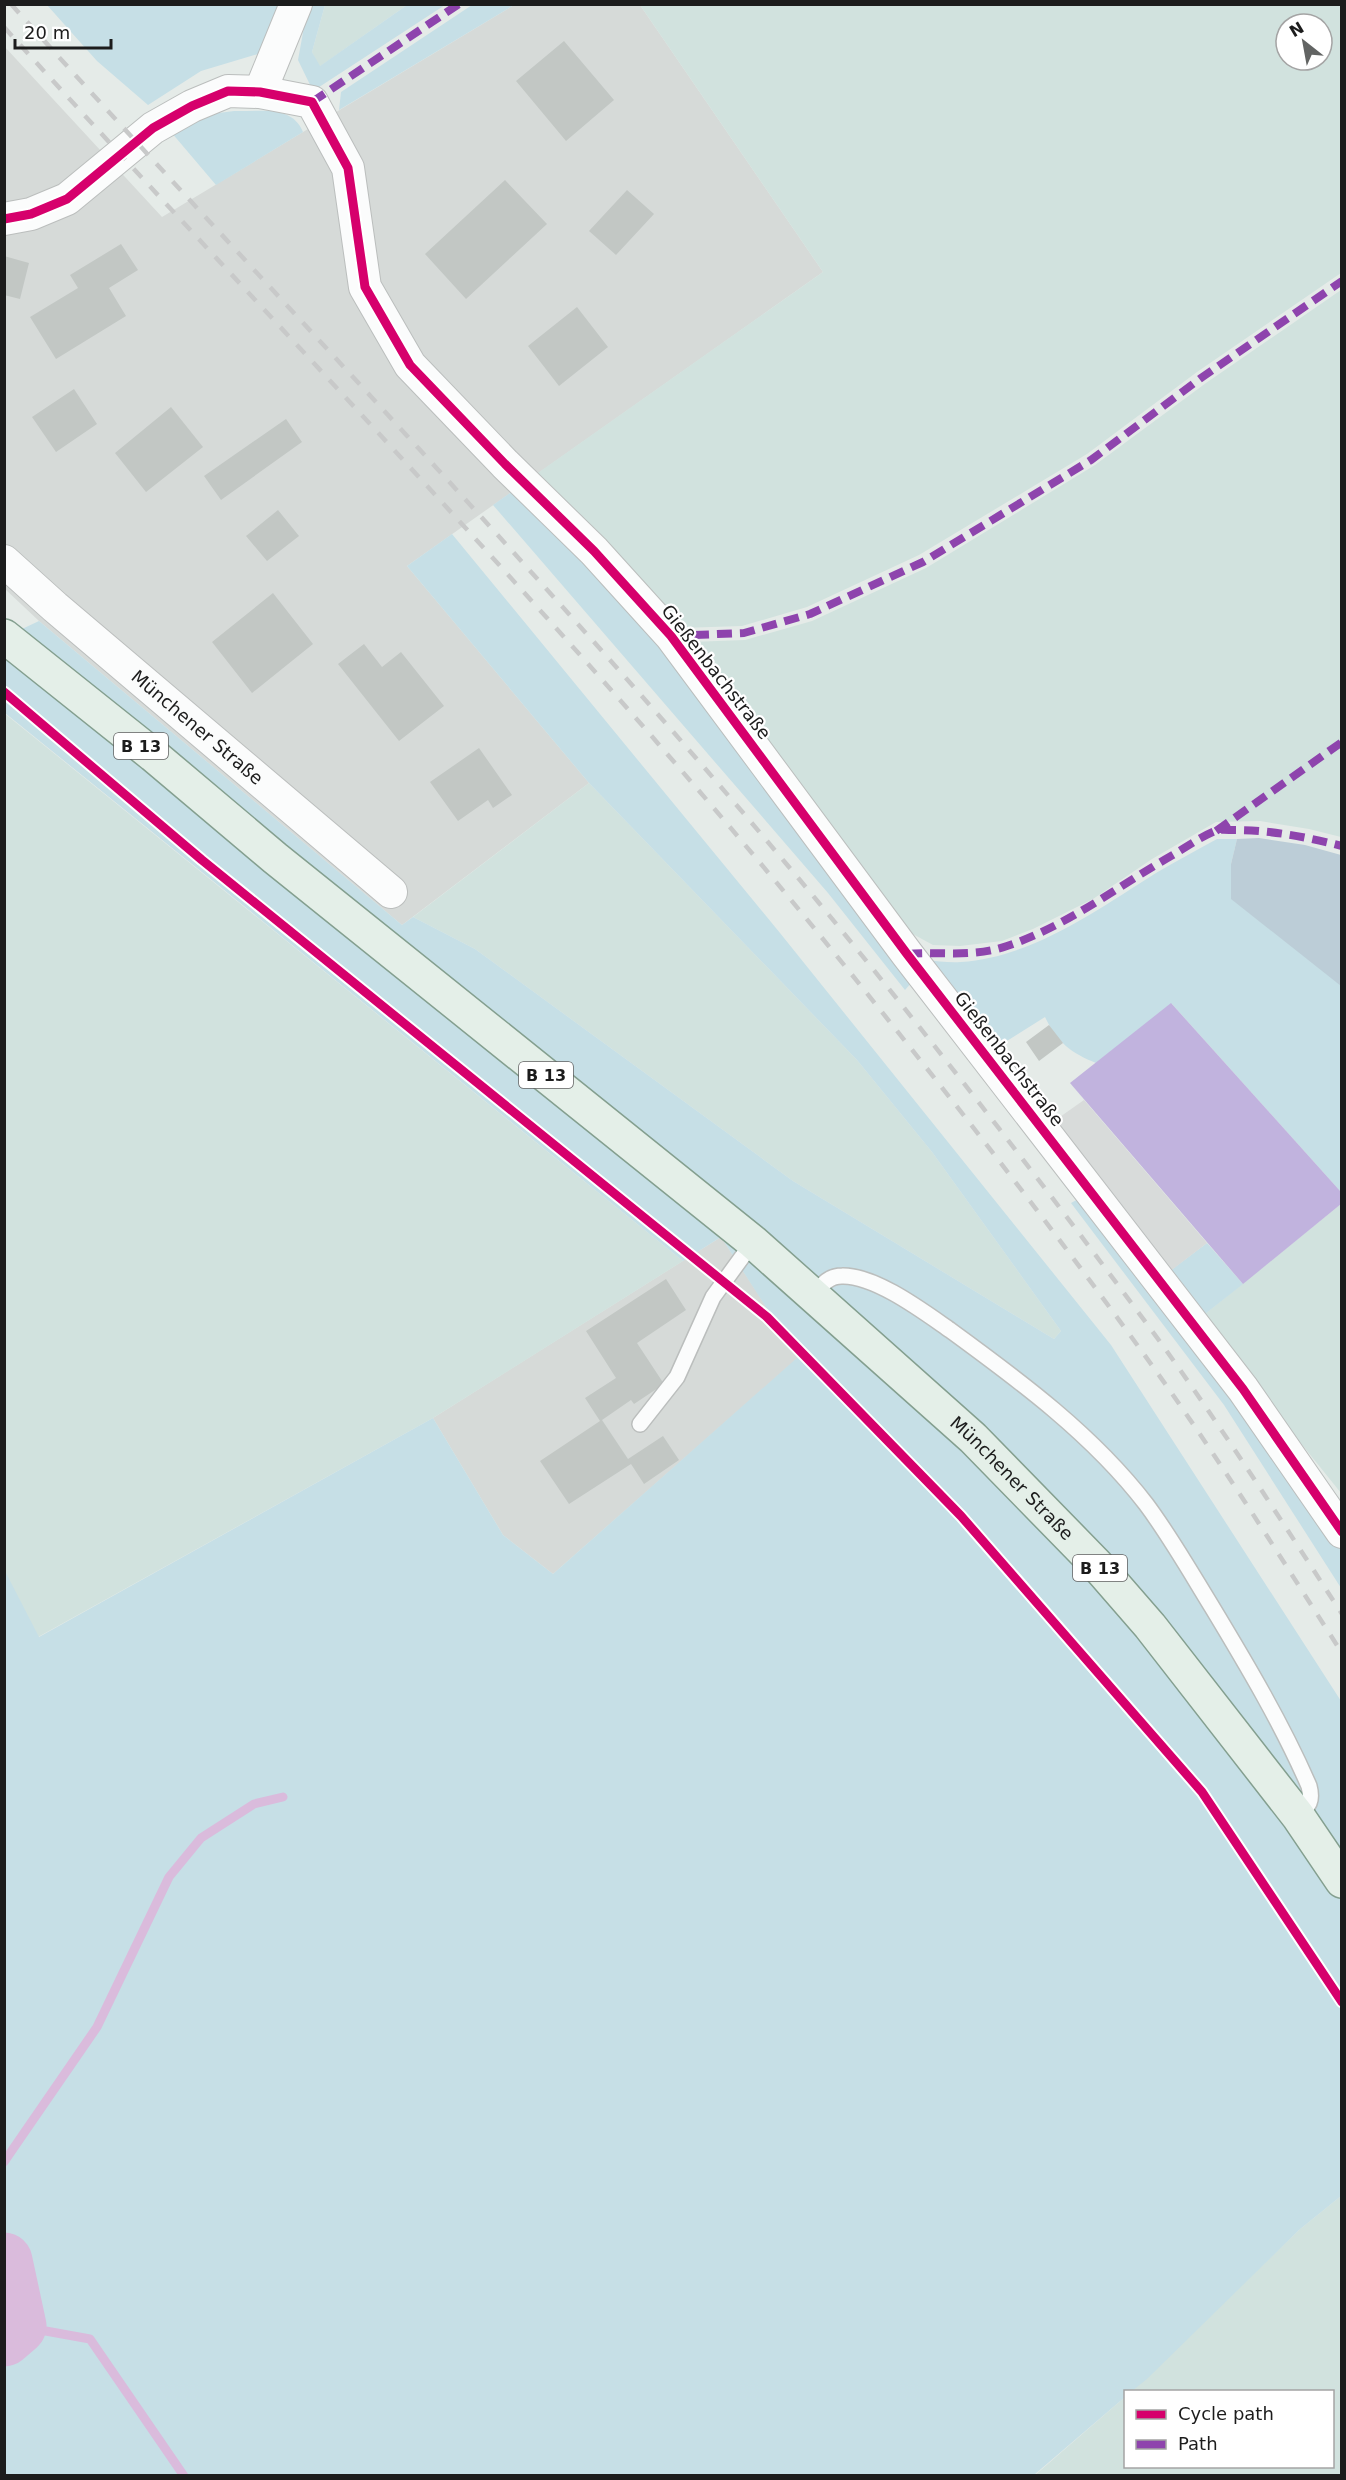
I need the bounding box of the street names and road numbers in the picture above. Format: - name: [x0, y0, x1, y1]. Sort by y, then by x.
- street label: Gießenbachstraße: [657, 600, 775, 743]
- street label: Münchener Straße: [127, 666, 267, 789]
- road number: B 13: [114, 733, 168, 759]
- street label: Gießenbachstraße: [950, 987, 1068, 1130]
- road number: B 13: [519, 1062, 573, 1088]
- street label: Münchener Straße: [946, 1412, 1078, 1544]
- road number: B 13: [1073, 1555, 1127, 1581]

